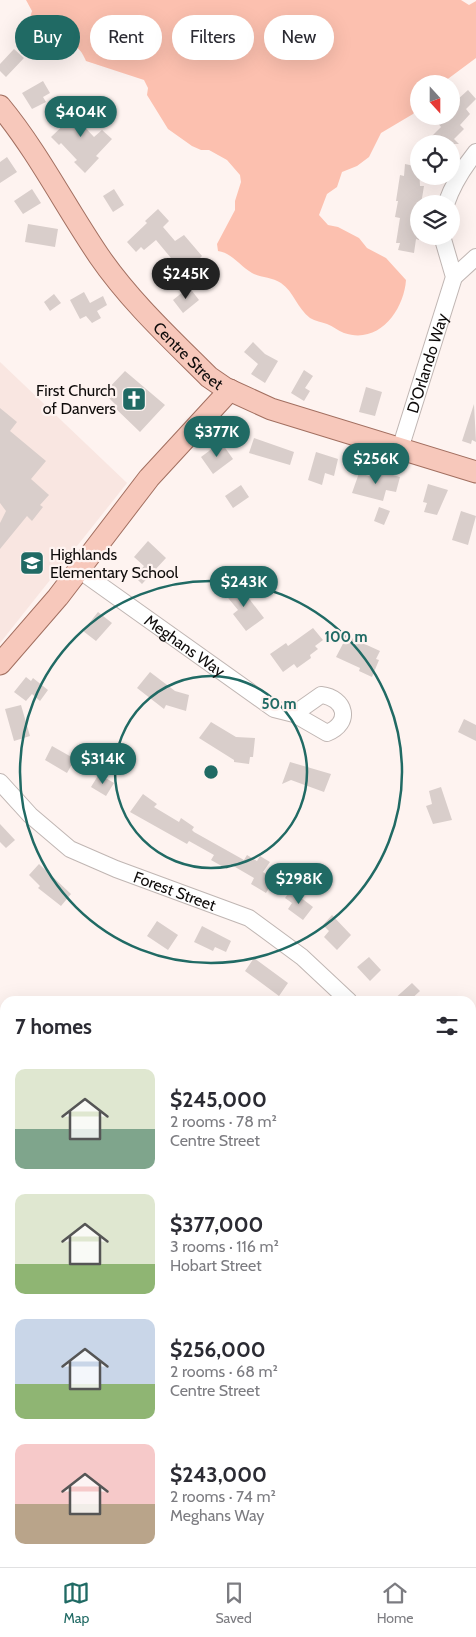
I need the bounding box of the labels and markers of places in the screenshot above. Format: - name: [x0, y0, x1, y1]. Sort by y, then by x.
- pin: $404K: [46, 96, 116, 138]
- pin: $245K: [151, 258, 221, 300]
- place label: First Church of Danvers: [36, 381, 116, 418]
- church icon: First Church of Danvers: [121, 386, 147, 412]
- pin: $377K: [182, 416, 252, 458]
- pin: $256K: [341, 442, 411, 485]
- place label: Highlands Elementary School: [50, 545, 178, 582]
- school or university icon: Highlands Elementary School: [19, 550, 45, 576]
- pin: $243K: [209, 566, 279, 608]
- pin: $314K: [68, 742, 138, 785]
- centre of rings: [202, 763, 220, 781]
- pin: $298K: [264, 862, 334, 905]

